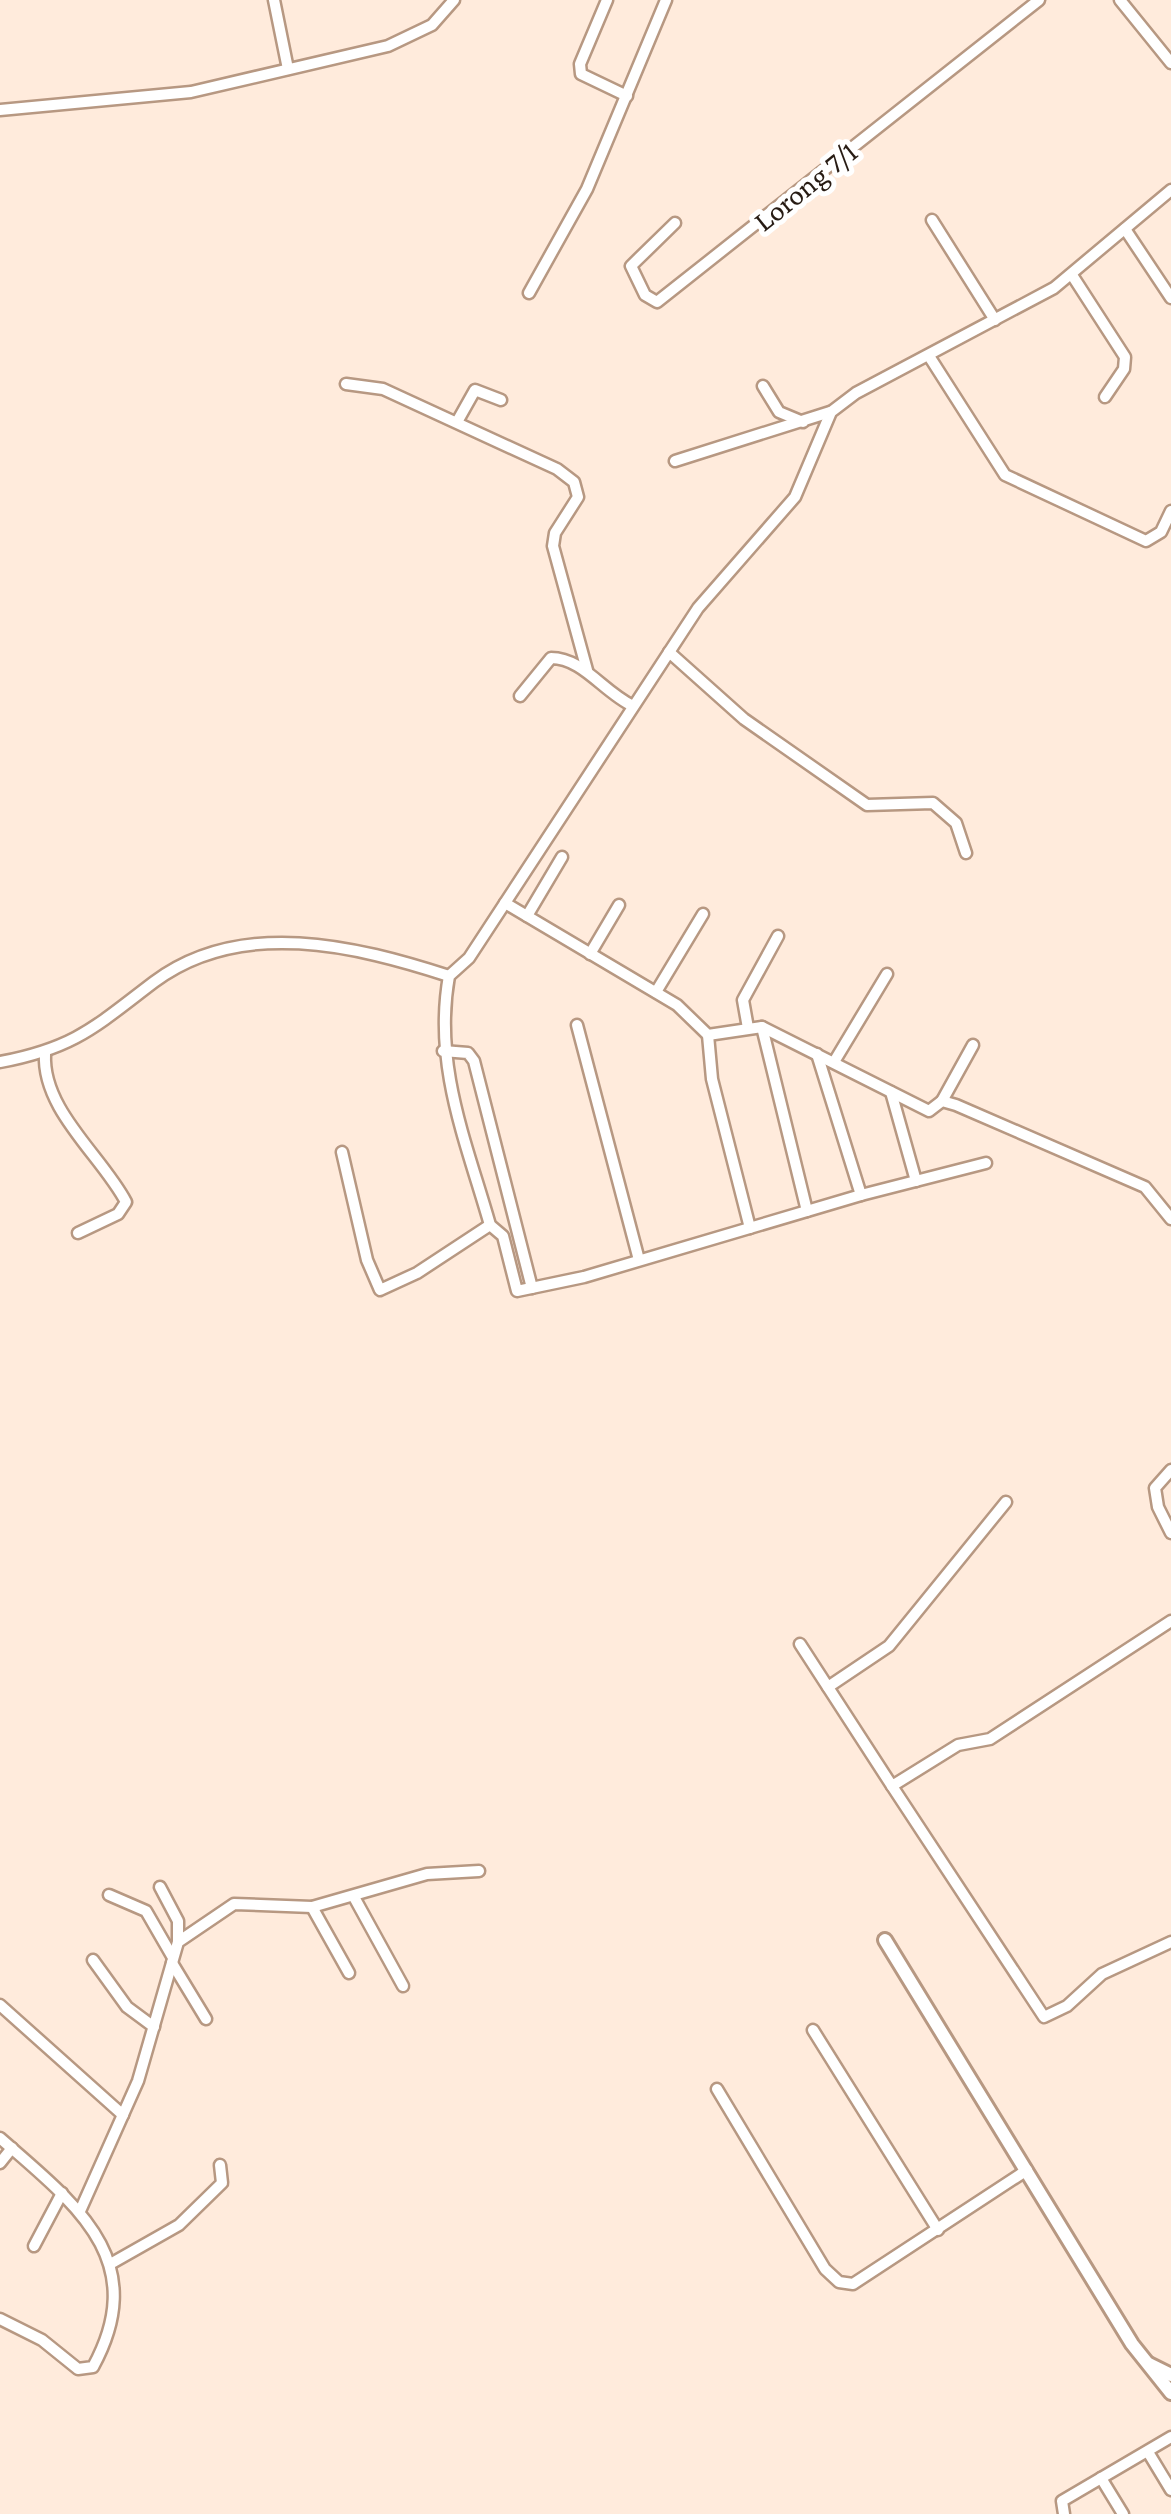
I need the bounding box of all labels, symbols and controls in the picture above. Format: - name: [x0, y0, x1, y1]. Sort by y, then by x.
- street label: Lorong 7/1: [747, 134, 864, 238]

